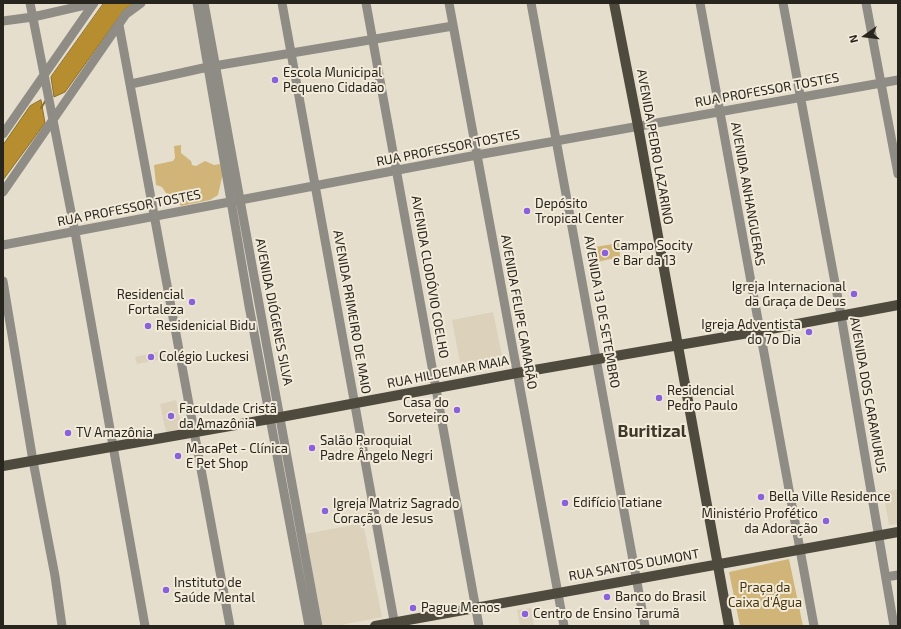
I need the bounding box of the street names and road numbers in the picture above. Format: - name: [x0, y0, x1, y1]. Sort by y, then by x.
- street label: AVENIDA PEDRO LAZARINO: [634, 68, 676, 226]
- street label: RUA PROFESSOR TOSTES: [694, 70, 840, 110]
- street label: AVENIDA ANHANGUERAS: [728, 121, 768, 267]
- street label: RUA PROFESSOR TOSTES: [375, 126, 521, 170]
- street label: RUA PROFESSOR TOSTES: [56, 186, 202, 230]
- street label: AVENIDA CLODÓVIO COELHO: [408, 194, 452, 360]
- street label: AVENIDA PRIMEIRO DE MAIO: [330, 229, 374, 395]
- street label: AVENIDA FELIPE CAMARÃO: [498, 233, 540, 391]
- street label: AVENIDA 13 DE SETEMBRO: [581, 234, 623, 390]
- street label: AVENIDA DIÓGENES SILVA: [252, 237, 296, 387]
- street label: AVENIDA DOS CARAMURUS: [847, 316, 889, 474]
- street label: RUA HILDEMAR MAIA: [386, 353, 510, 391]
- street label: RUA SANTOS DUMONT: [567, 546, 701, 584]

